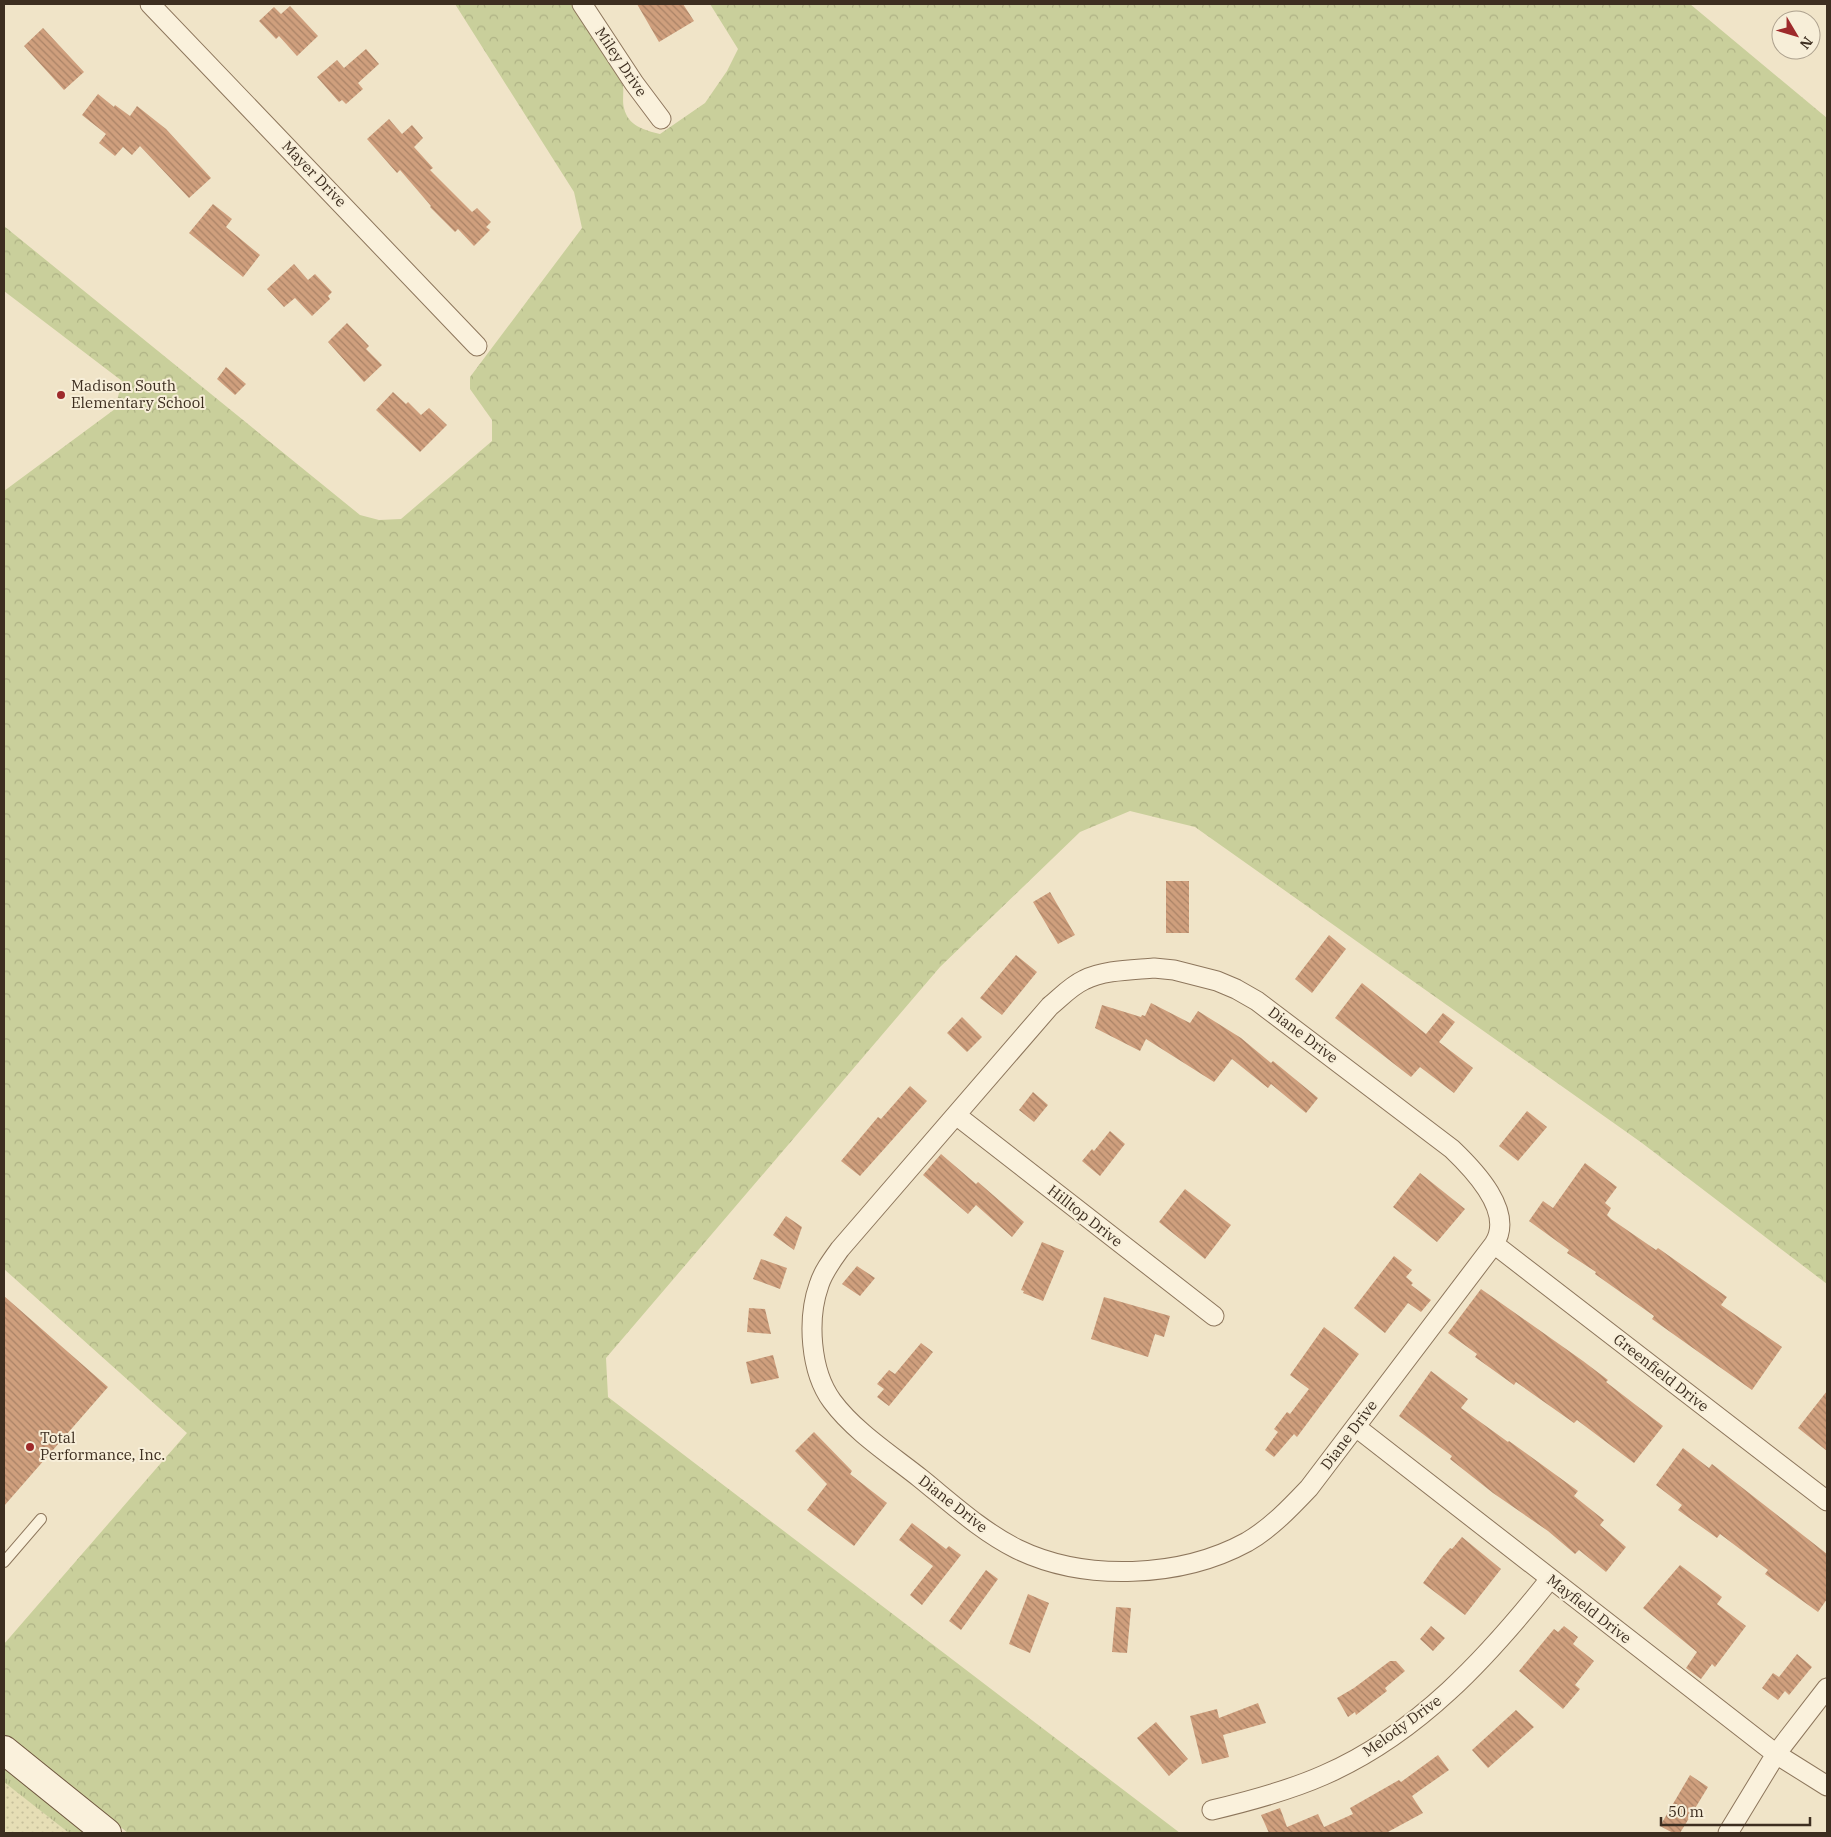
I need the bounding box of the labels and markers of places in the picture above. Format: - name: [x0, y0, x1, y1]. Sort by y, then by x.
- place label: Madison South Elementary School: [71, 376, 205, 412]
- marker: Madison South Elementary School: [55, 389, 67, 401]
- place label: Total Performance, Inc.: [40, 1428, 165, 1464]
- marker: Total Performance, Inc.: [24, 1441, 36, 1453]

